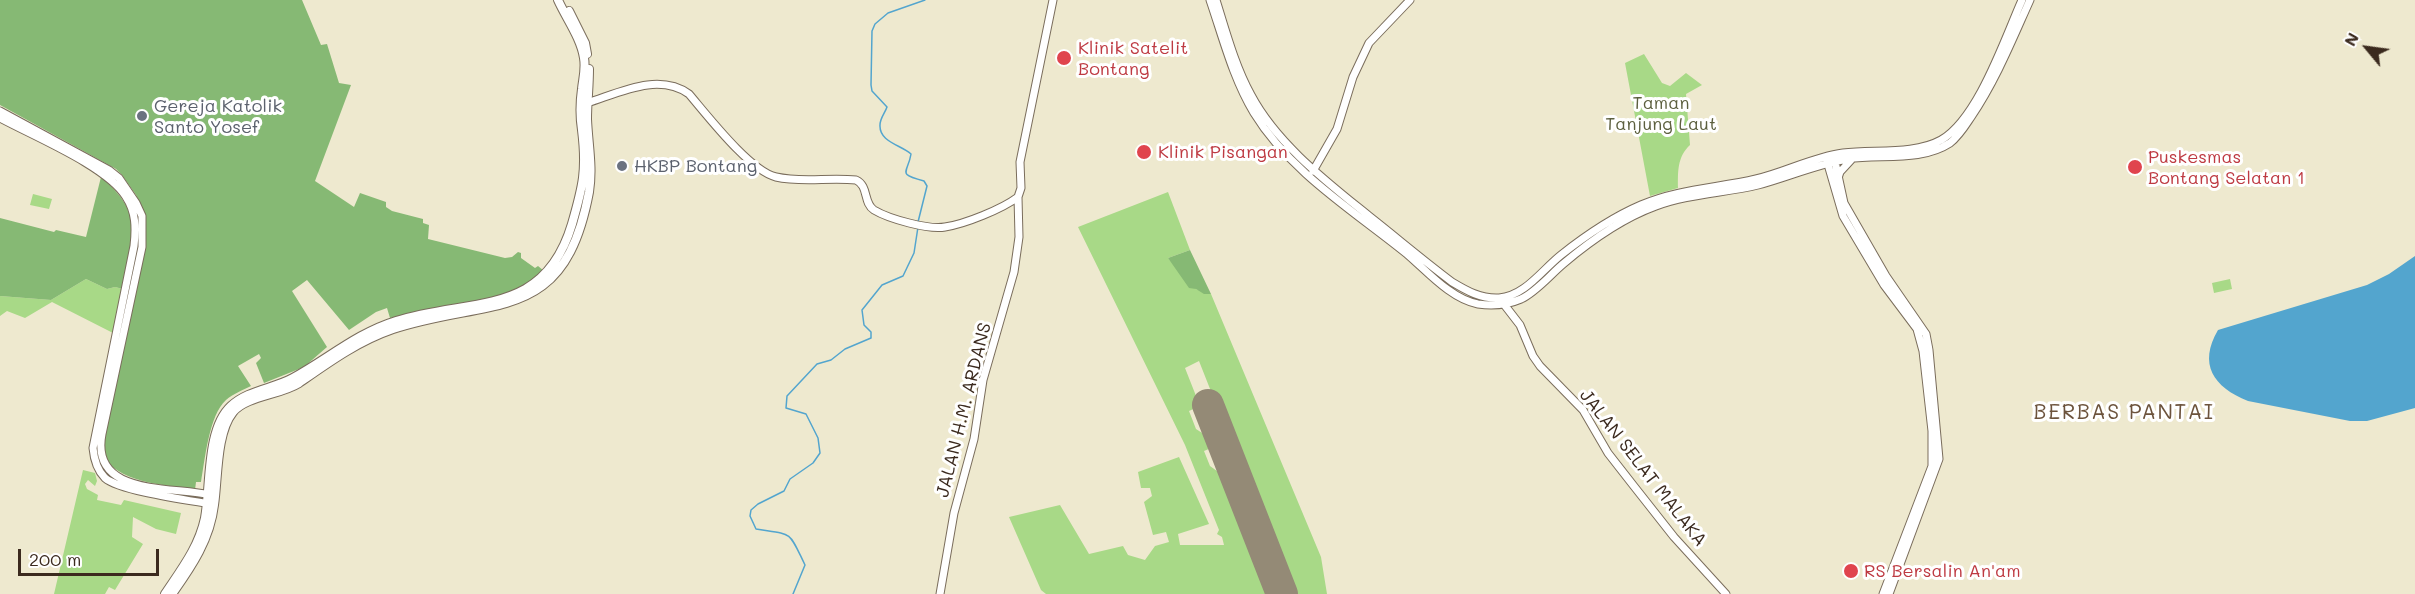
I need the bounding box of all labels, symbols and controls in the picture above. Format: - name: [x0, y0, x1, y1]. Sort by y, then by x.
- north arrow: [2337, 18, 2397, 78]
- text: N: [2339, 29, 2363, 49]
- place label: Klinik Satelit Bontang: [1078, 37, 1188, 80]
- marker: Klinik Satelit Bontang: [1055, 49, 1073, 67]
- park label: Taman Tanjung Laut: [1605, 92, 1717, 134]
- place label: Gereja Katolik Santo Yosef: [154, 95, 282, 138]
- marker: Gereja Katolik Santo Yosef: [135, 109, 149, 123]
- place label: Klinik Pisangan: [1158, 141, 1288, 163]
- marker: Klinik Pisangan: [1135, 143, 1153, 161]
- place label: Puskesmas Bontang Selatan 1: [2148, 146, 2305, 188]
- place label: HKBP Bontang: [634, 155, 757, 177]
- marker: Puskesmas Bontang Selatan 1: [2126, 158, 2144, 176]
- marker: HKBP Bontang: [615, 159, 629, 173]
- street label: JALAN H.M. ARDANS: [932, 320, 996, 500]
- street label: JALAN SELAT MALAKA: [1575, 385, 1711, 551]
- district label: BERBAS PANTAI: [2034, 400, 2214, 426]
- scale bar: [21, 537, 162, 575]
- text: 200 m: [29, 547, 81, 571]
- place label: RS Bersalin An'am: [1864, 560, 2020, 582]
- marker: RS Bersalin An'am: [1842, 562, 1860, 580]

